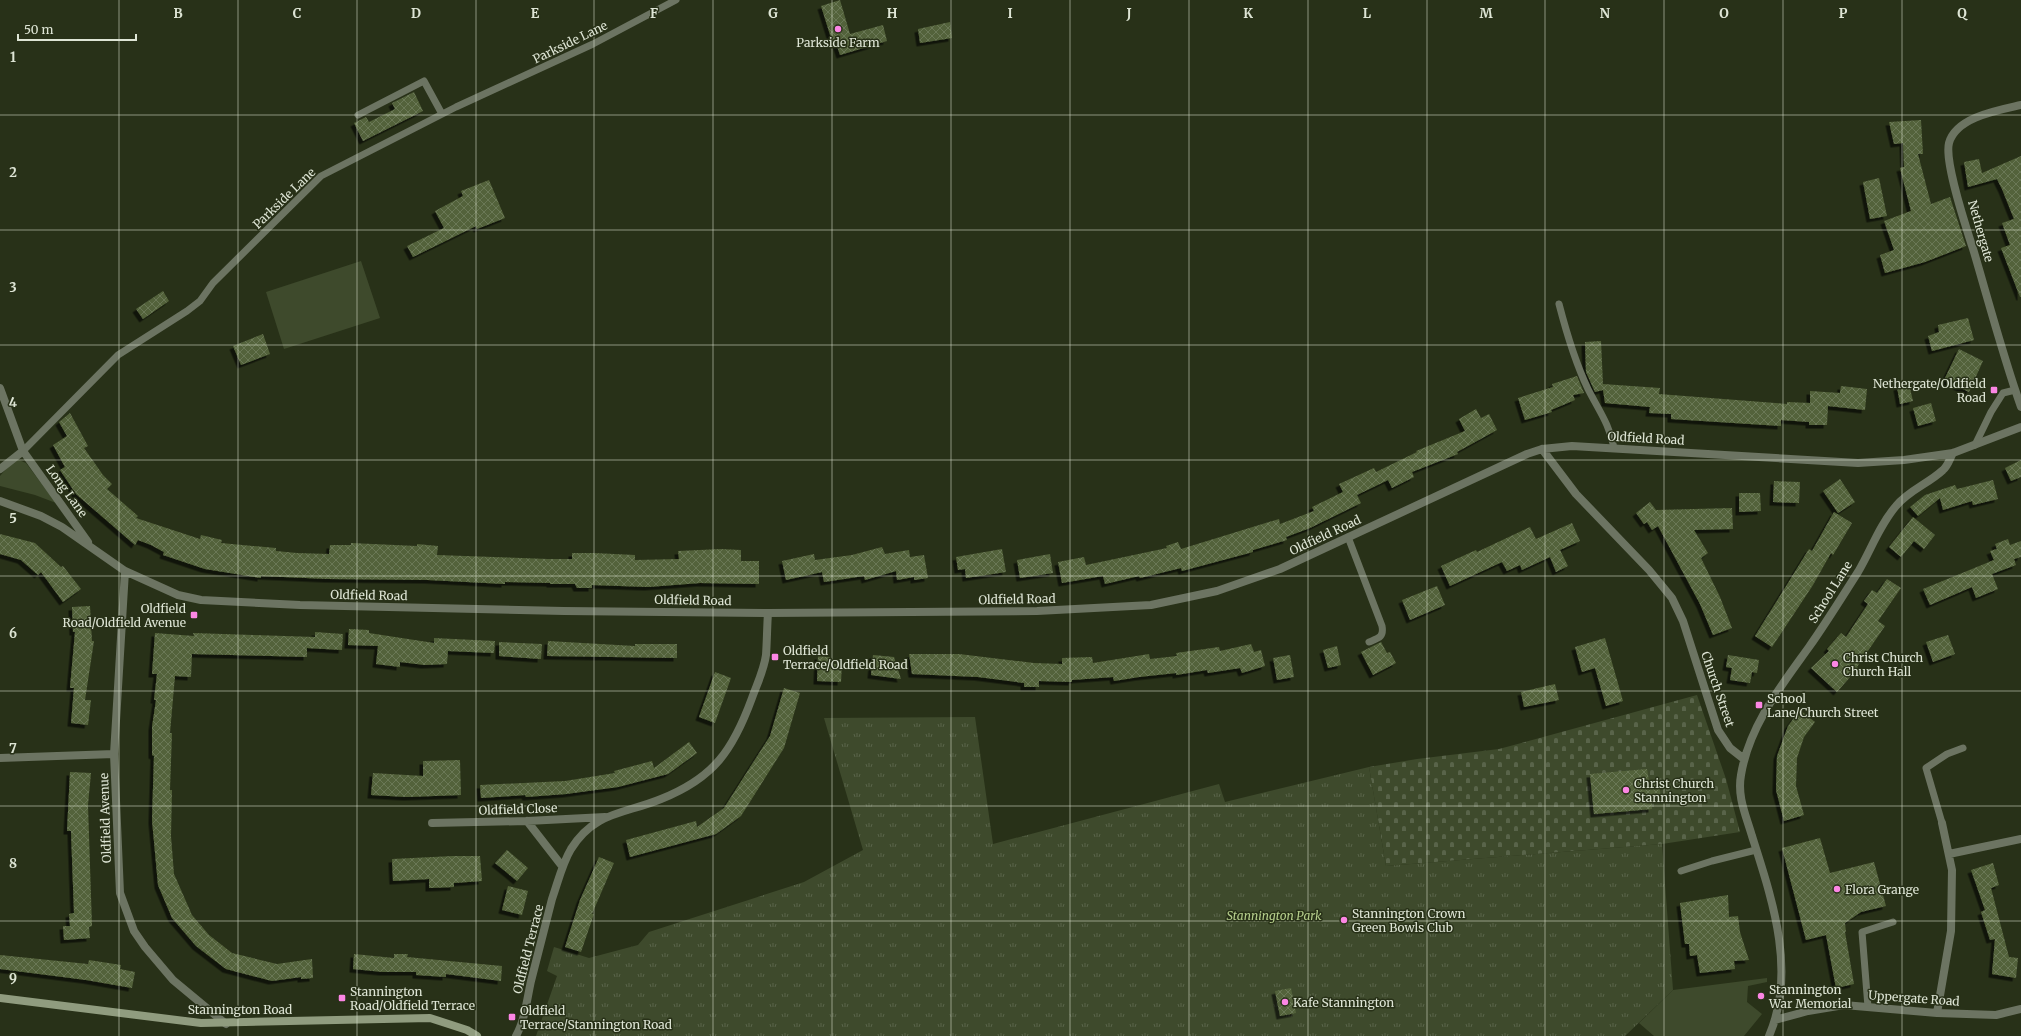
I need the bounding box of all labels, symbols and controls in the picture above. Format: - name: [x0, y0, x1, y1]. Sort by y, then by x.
- text: B: [173, 5, 183, 22]
- text: C: [293, 5, 302, 22]
- text: D: [411, 5, 421, 22]
- text: E: [531, 5, 540, 22]
- text: F: [650, 5, 658, 22]
- text: G: [768, 5, 778, 22]
- text: H: [887, 5, 898, 22]
- text: I: [1007, 5, 1013, 22]
- text: J: [1125, 5, 1132, 22]
- text: K: [1243, 5, 1253, 22]
- text: L: [1363, 5, 1372, 22]
- text: M: [1479, 5, 1493, 22]
- text: N: [1600, 5, 1611, 22]
- text: O: [1719, 5, 1729, 22]
- text: P: [1839, 5, 1848, 22]
- text: Q: [1957, 5, 1968, 22]
- scale bar: [18, 16, 136, 42]
- street label: Parkside Lane: [530, 17, 610, 67]
- text: 50 m: [24, 22, 53, 37]
- marker: Parkside Farm: [833, 24, 843, 34]
- place label: Parkside Farm: [796, 35, 880, 50]
- text: 1: [10, 49, 16, 66]
- text: 2: [9, 164, 17, 181]
- street label: Parkside Lane: [250, 164, 318, 232]
- street label: Nethergate: [1965, 198, 1997, 264]
- text: 3: [9, 279, 17, 296]
- place label: Nethergate/Oldfield Road: [1873, 376, 1986, 405]
- marker: Nethergate/Oldfield Road: [1989, 385, 1999, 395]
- text: 4: [9, 394, 18, 411]
- street label: Oldfield Road: [1607, 428, 1685, 448]
- street label: Long Lane: [43, 462, 91, 520]
- text: 5: [9, 510, 17, 527]
- street label: Oldfield Road: [1287, 512, 1363, 558]
- street label: School Lane: [1805, 558, 1855, 626]
- street label: Oldfield Road: [330, 587, 408, 603]
- street label: Oldfield Road: [978, 591, 1056, 607]
- street label: Oldfield Road: [654, 592, 732, 608]
- place label: Oldfield Road/Oldfield Avenue: [63, 601, 186, 630]
- marker: Oldfield Road/Oldfield Avenue: [189, 610, 199, 620]
- text: 6: [9, 625, 17, 642]
- place label: Oldfield Terrace/Oldfield Road: [783, 643, 908, 672]
- street label: Church Street: [1698, 649, 1738, 729]
- place label: Christ Church Church Hall: [1843, 650, 1923, 679]
- marker: Oldfield Terrace/Oldfield Road: [770, 652, 780, 662]
- marker: Christ Church Church Hall: [1830, 659, 1840, 669]
- place label: School Lane/Church Street: [1767, 691, 1879, 720]
- marker: School Lane/Church Street: [1754, 700, 1764, 710]
- text: 7: [9, 740, 17, 757]
- street label: Oldfield Avenue: [96, 773, 114, 863]
- place label: Christ Church Stannington: [1634, 776, 1714, 805]
- marker: Christ Church Stannington: [1621, 785, 1631, 795]
- street label: Oldfield Close: [478, 800, 558, 818]
- text: 8: [9, 855, 17, 872]
- place label: Flora Grange: [1845, 882, 1919, 897]
- marker: Flora Grange: [1832, 884, 1842, 894]
- street label: Oldfield Terrace: [510, 903, 546, 995]
- place label: Stannington Crown Green Bowls Club: [1352, 906, 1466, 935]
- park label: Stannington Park: [1226, 908, 1322, 923]
- marker: Stannington Crown Green Bowls Club: [1339, 915, 1349, 925]
- text: 9: [9, 970, 17, 987]
- place label: Stannington War Memorial: [1768, 982, 1852, 1011]
- place label: Stannington Road/Oldfield Terrace: [350, 984, 475, 1013]
- street label: Uppergate Road: [1868, 987, 1960, 1009]
- marker: Stannington War Memorial: [1756, 991, 1766, 1001]
- marker: Stannington Road/Oldfield Terrace: [337, 993, 347, 1003]
- place label: Kafe Stannington: [1293, 995, 1394, 1010]
- marker: Kafe Stannington: [1280, 997, 1290, 1007]
- street label: Stannington Road: [188, 1002, 292, 1017]
- place label: Oldfield Terrace/Stannington Road: [520, 1003, 672, 1032]
- marker: Oldfield Terrace/Stannington Road: [507, 1012, 517, 1022]

